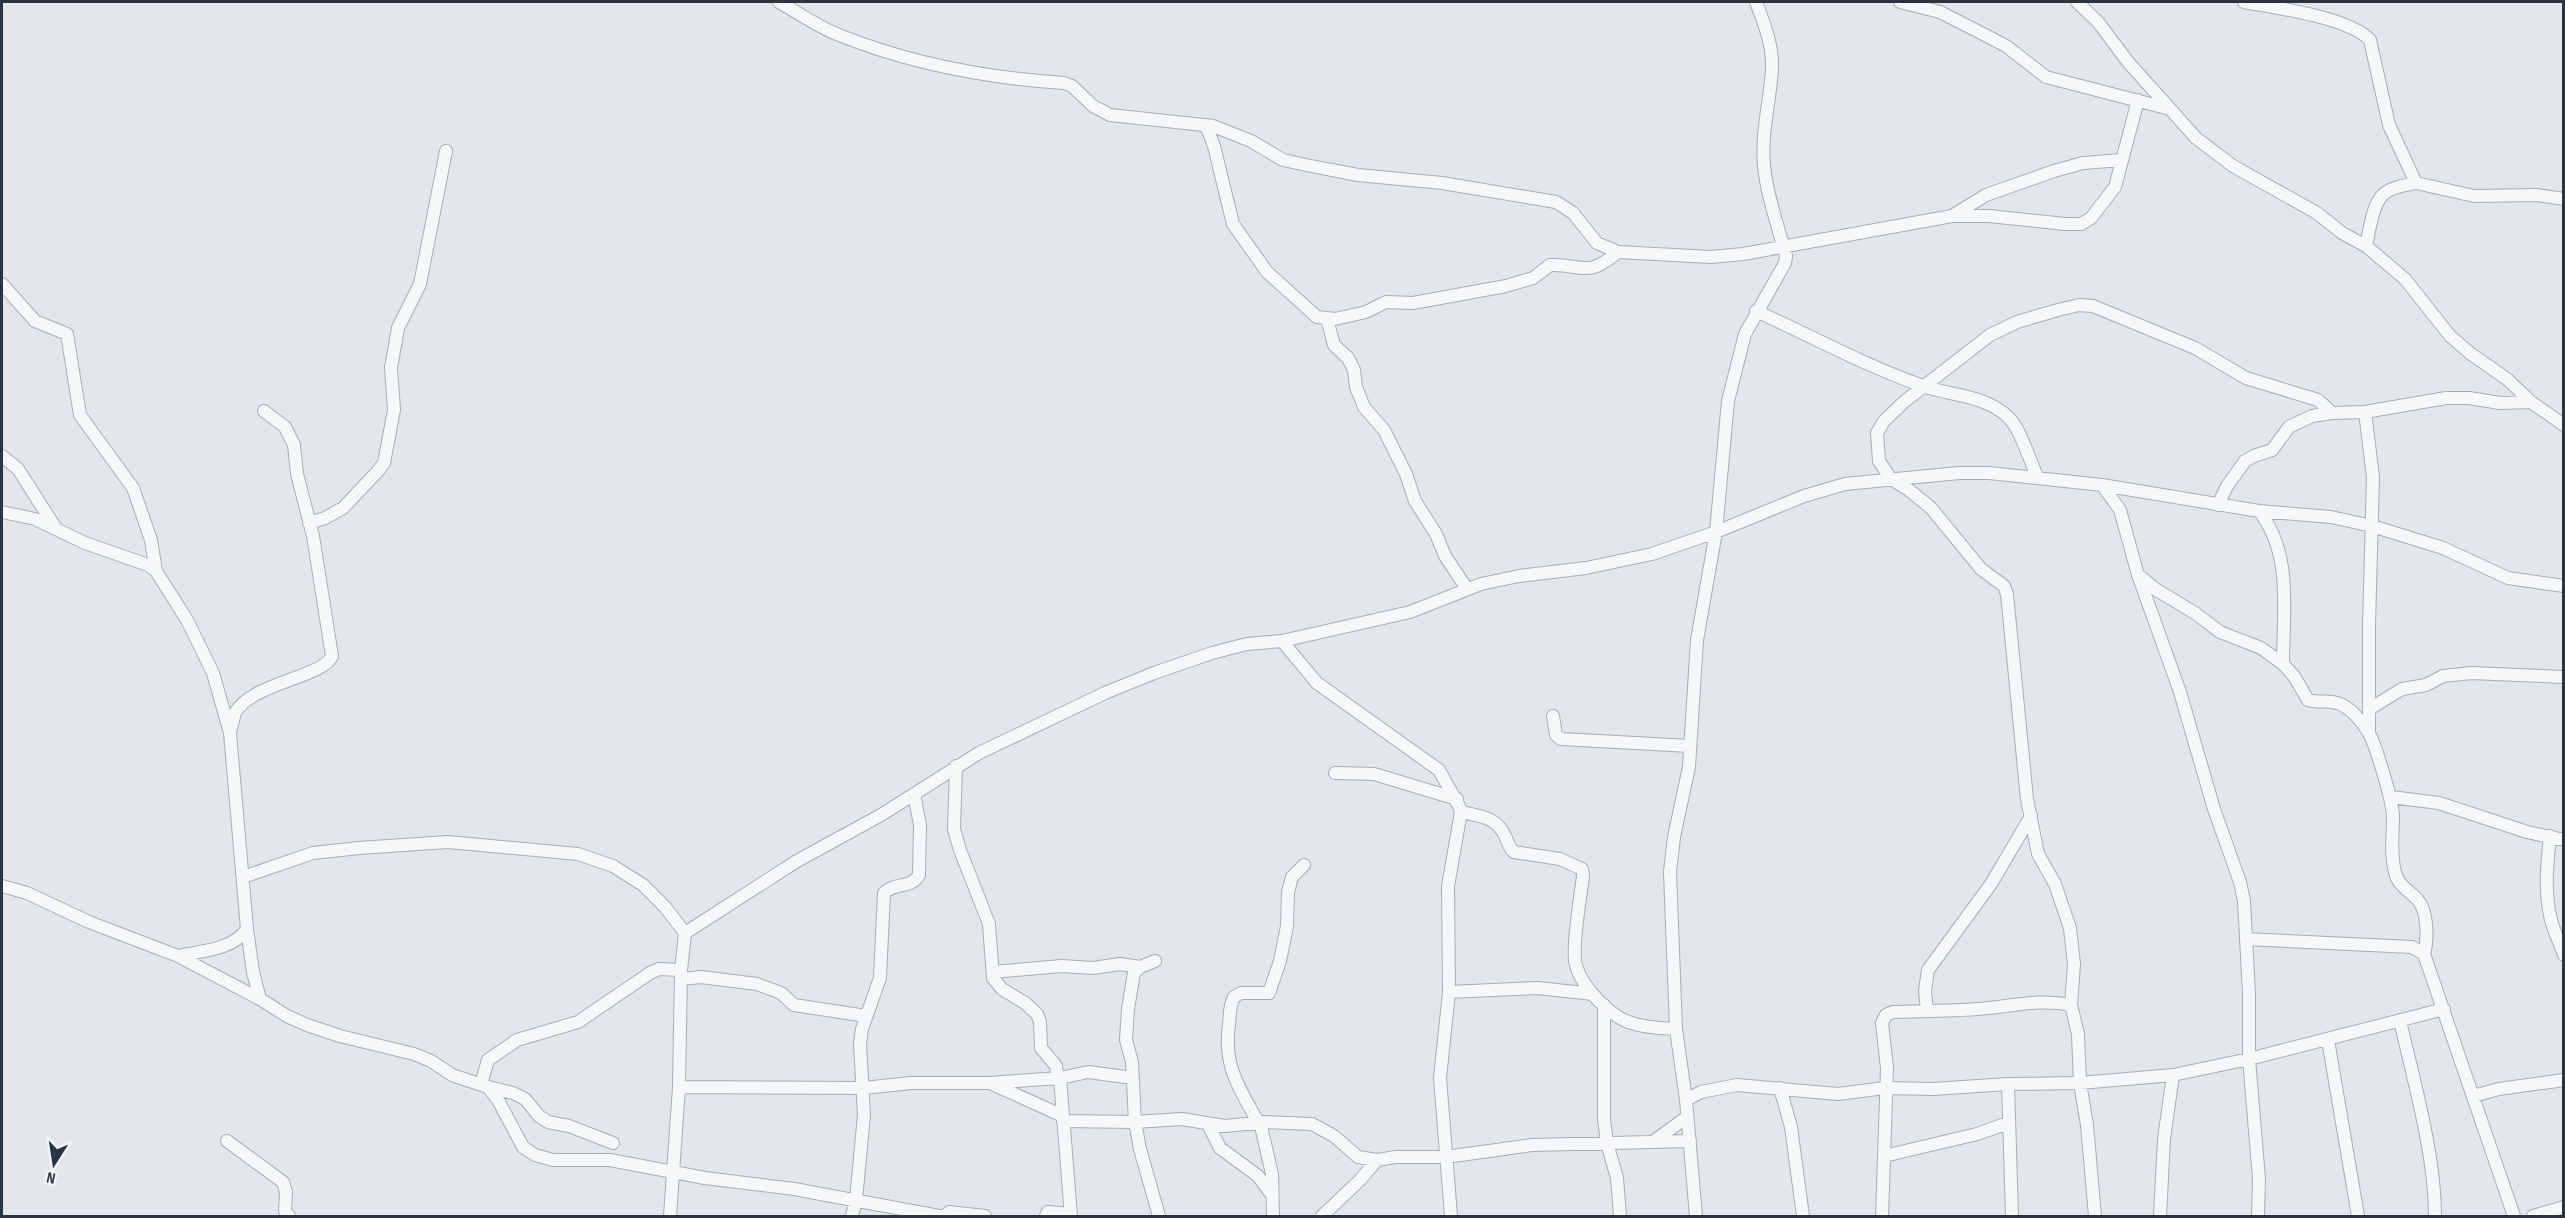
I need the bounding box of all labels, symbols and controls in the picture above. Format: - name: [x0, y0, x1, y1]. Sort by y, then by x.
- north arrow: [24, 1134, 84, 1194]
- text: N: [45, 1167, 57, 1187]

